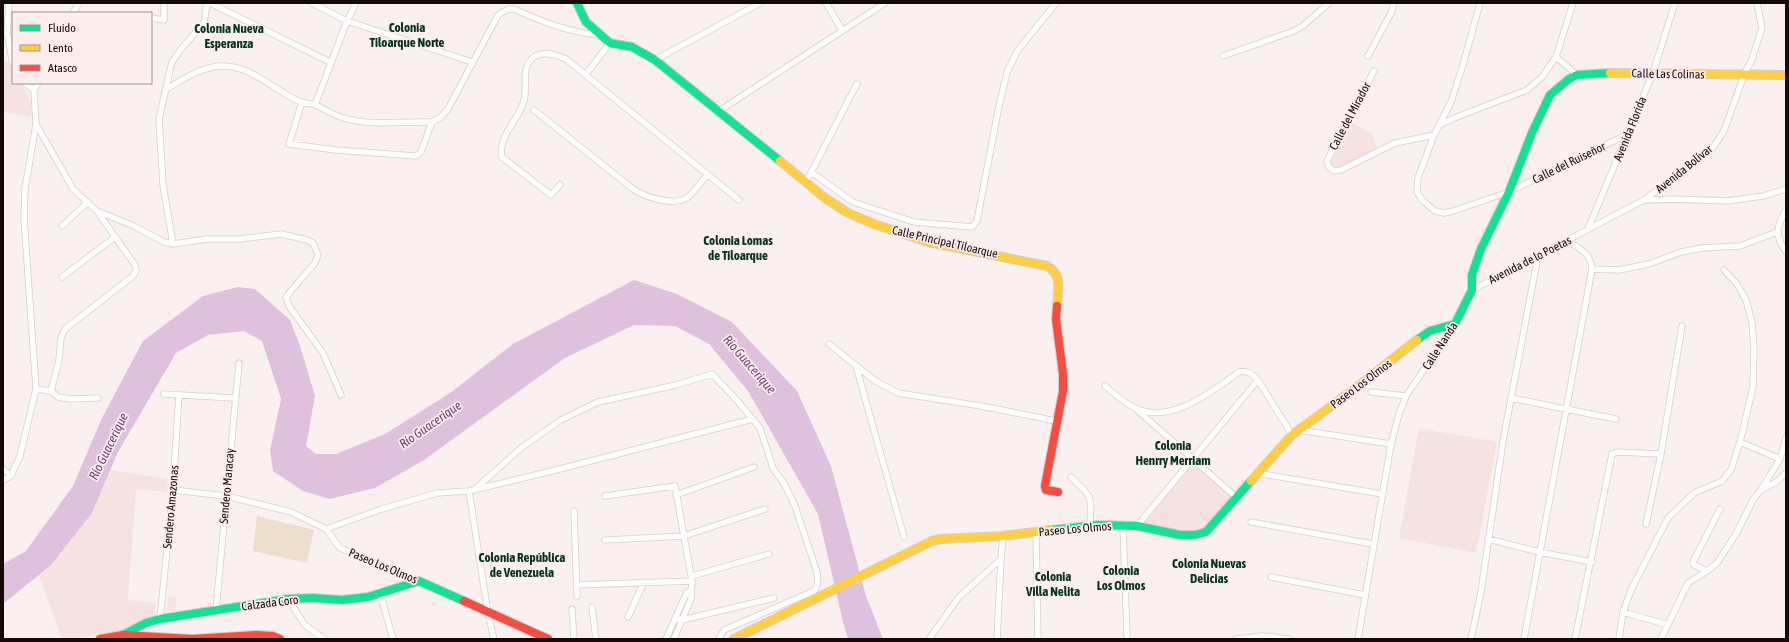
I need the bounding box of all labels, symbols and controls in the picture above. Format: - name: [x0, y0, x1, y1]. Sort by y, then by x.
- legend: [12, 12, 152, 84]
- district label: Colonia Tiloarque Norte: [370, 20, 445, 50]
- text: Fluido: [48, 21, 76, 35]
- district label: Colonia Nueva Esperanza: [194, 21, 264, 51]
- text: Lento: [48, 41, 73, 55]
- text: Atasco: [48, 61, 78, 75]
- street label: Calle Las Colinas: [1631, 66, 1705, 82]
- street label: Calle del Mirador: [1326, 79, 1374, 152]
- street label: Avenida Florida: [1611, 95, 1649, 163]
- street label: Calle del Ruiseñor: [1530, 139, 1608, 187]
- street label: Avenida Bolívar: [1653, 142, 1716, 196]
- street label: Calle Principal Tiloarque: [891, 223, 999, 261]
- district label: Colonia Lomas de Tiloarque: [703, 233, 773, 263]
- street label: Avenida de lo Poetas: [1486, 233, 1574, 287]
- street label: Calle Nanda: [1419, 320, 1461, 372]
- water label: Río Guacerique: [720, 332, 779, 397]
- street label: Paseo Los Olmos: [1328, 356, 1394, 412]
- water label: Río Guacerique: [396, 397, 464, 451]
- water label: Río Guacerique: [86, 410, 131, 482]
- district label: Colonia Henrry Merriam: [1135, 438, 1211, 468]
- street label: Sendero Maracay: [217, 448, 237, 524]
- street label: Sendero Amazonas: [160, 465, 182, 549]
- street label: Paseo Los Olmos: [1038, 519, 1112, 539]
- street label: Paseo Los Olmos: [347, 545, 419, 587]
- district label: Colonia República de Venezuela: [479, 550, 565, 580]
- district label: Colonia Nuevas Delicias: [1172, 556, 1246, 586]
- district label: Colonia Los Olmos: [1097, 563, 1146, 593]
- district label: Colonia Villa Nelita: [1025, 569, 1080, 599]
- street label: Calzada Coro: [241, 593, 300, 613]

